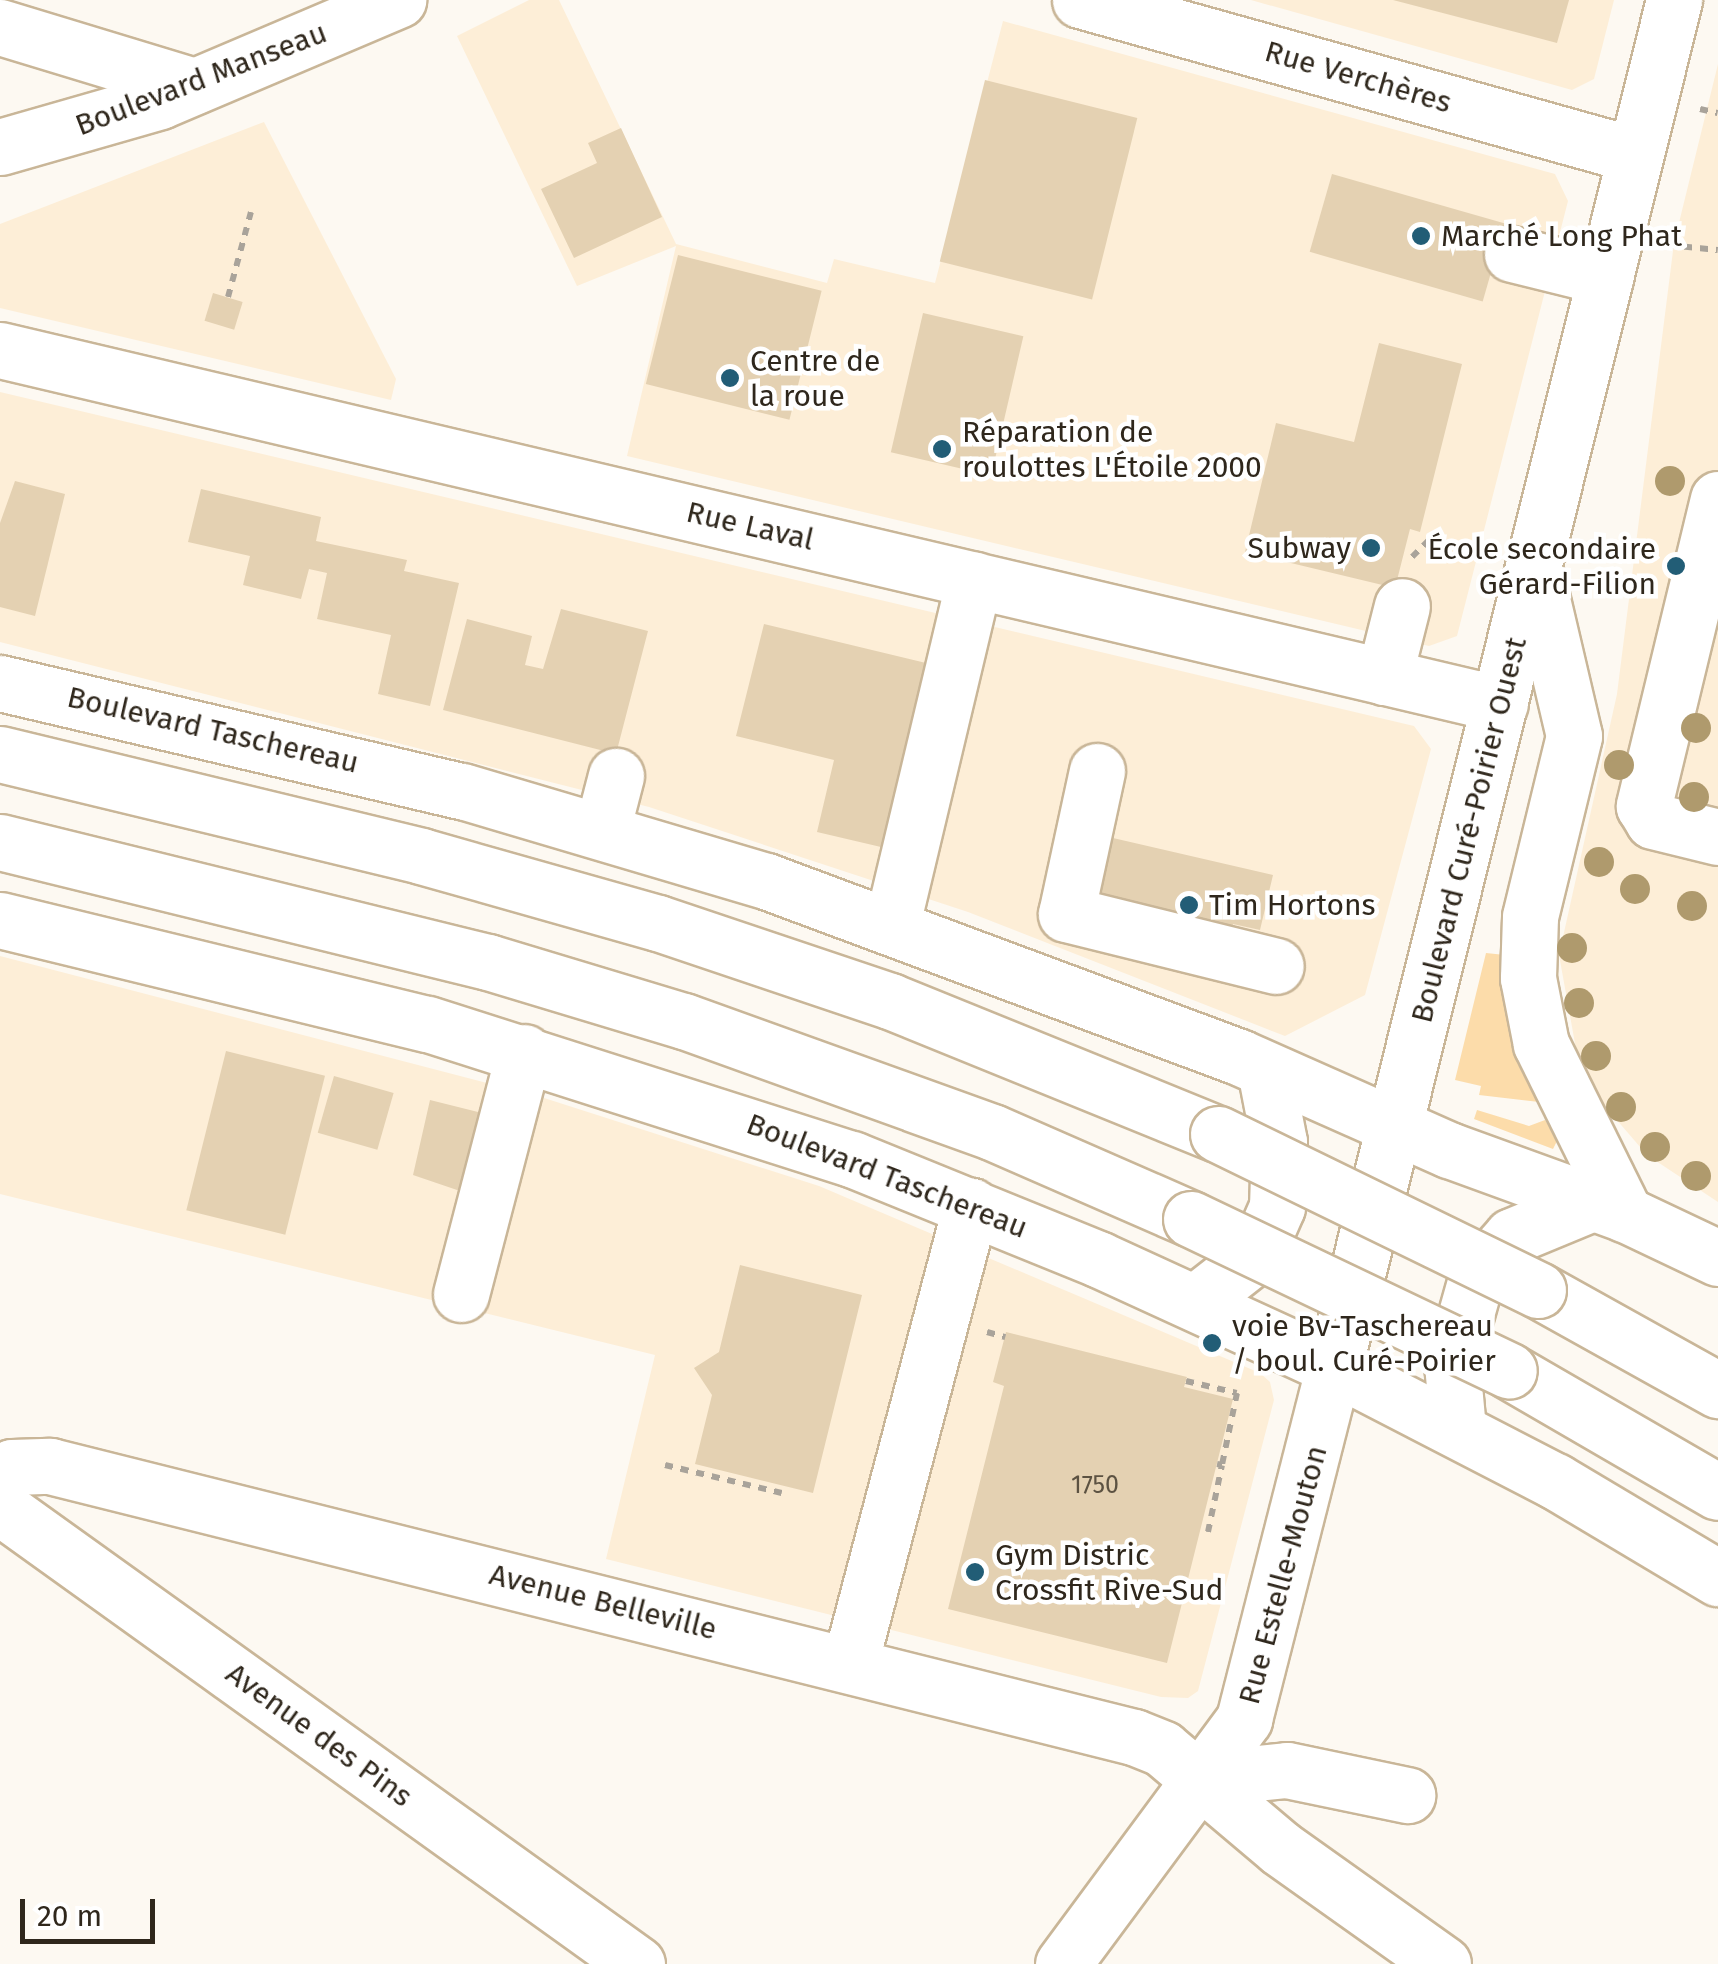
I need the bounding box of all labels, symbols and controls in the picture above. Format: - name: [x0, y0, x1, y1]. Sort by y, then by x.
- street label: Boulevard Manseau: [70, 14, 332, 144]
- street label: Rue Verchères: [1261, 33, 1455, 121]
- place label: Marché Long Phat: [1441, 218, 1682, 254]
- marker: Marché Long Phat: [1410, 225, 1432, 247]
- place label: Centre de la roue: [750, 343, 880, 414]
- marker: Centre de la roue: [719, 367, 741, 389]
- place label: Réparation de roulottes L'Étoile 2000: [962, 414, 1262, 484]
- marker: Réparation de roulottes L'Étoile 2000: [931, 438, 953, 460]
- street label: Rue Laval: [683, 494, 817, 558]
- place label: Subway: [1248, 530, 1351, 566]
- place label: École secondaire Gérard-Filion: [1427, 531, 1656, 602]
- marker: Subway: [1360, 537, 1382, 559]
- marker: École secondaire Gérard-Filion: [1665, 555, 1687, 577]
- street label: Boulevard Curé-Poirier Ouest: [1404, 634, 1534, 1026]
- street label: Boulevard Taschereau: [64, 679, 362, 781]
- place label: Tim Hortons: [1209, 887, 1376, 923]
- marker: Tim Hortons: [1178, 894, 1200, 916]
- street label: Boulevard Taschereau: [741, 1106, 1033, 1246]
- place label: voie Bv-Taschereau / boul. Curé-Poirier: [1232, 1308, 1496, 1378]
- marker: voie Bv-Taschereau / boul. Curé-Poirier: [1201, 1332, 1223, 1354]
- street label: Rue Estelle-Mouton: [1231, 1442, 1335, 1708]
- house number: 1750: [1071, 1470, 1119, 1500]
- place label: Gym Distric Crossfit Rive-Sud: [995, 1537, 1224, 1608]
- street label: Avenue Belleville: [486, 1556, 720, 1648]
- marker: Gym Distric Crossfit Rive-Sud: [964, 1561, 986, 1583]
- street label: Avenue des Pins: [219, 1655, 419, 1815]
- scale bar: [25, 1879, 160, 1941]
- text: 20 m: [37, 1898, 102, 1934]

